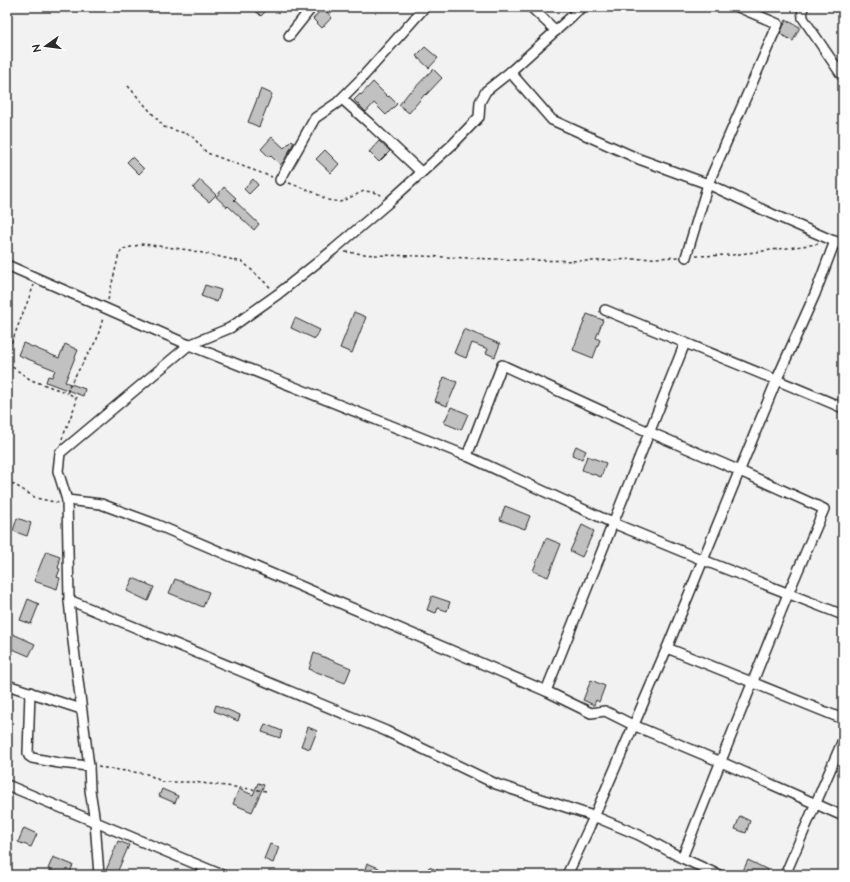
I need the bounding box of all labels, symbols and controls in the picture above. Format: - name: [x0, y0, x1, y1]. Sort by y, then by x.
- north arrow: [26, 26, 66, 66]
- text: N: [29, 43, 45, 53]

